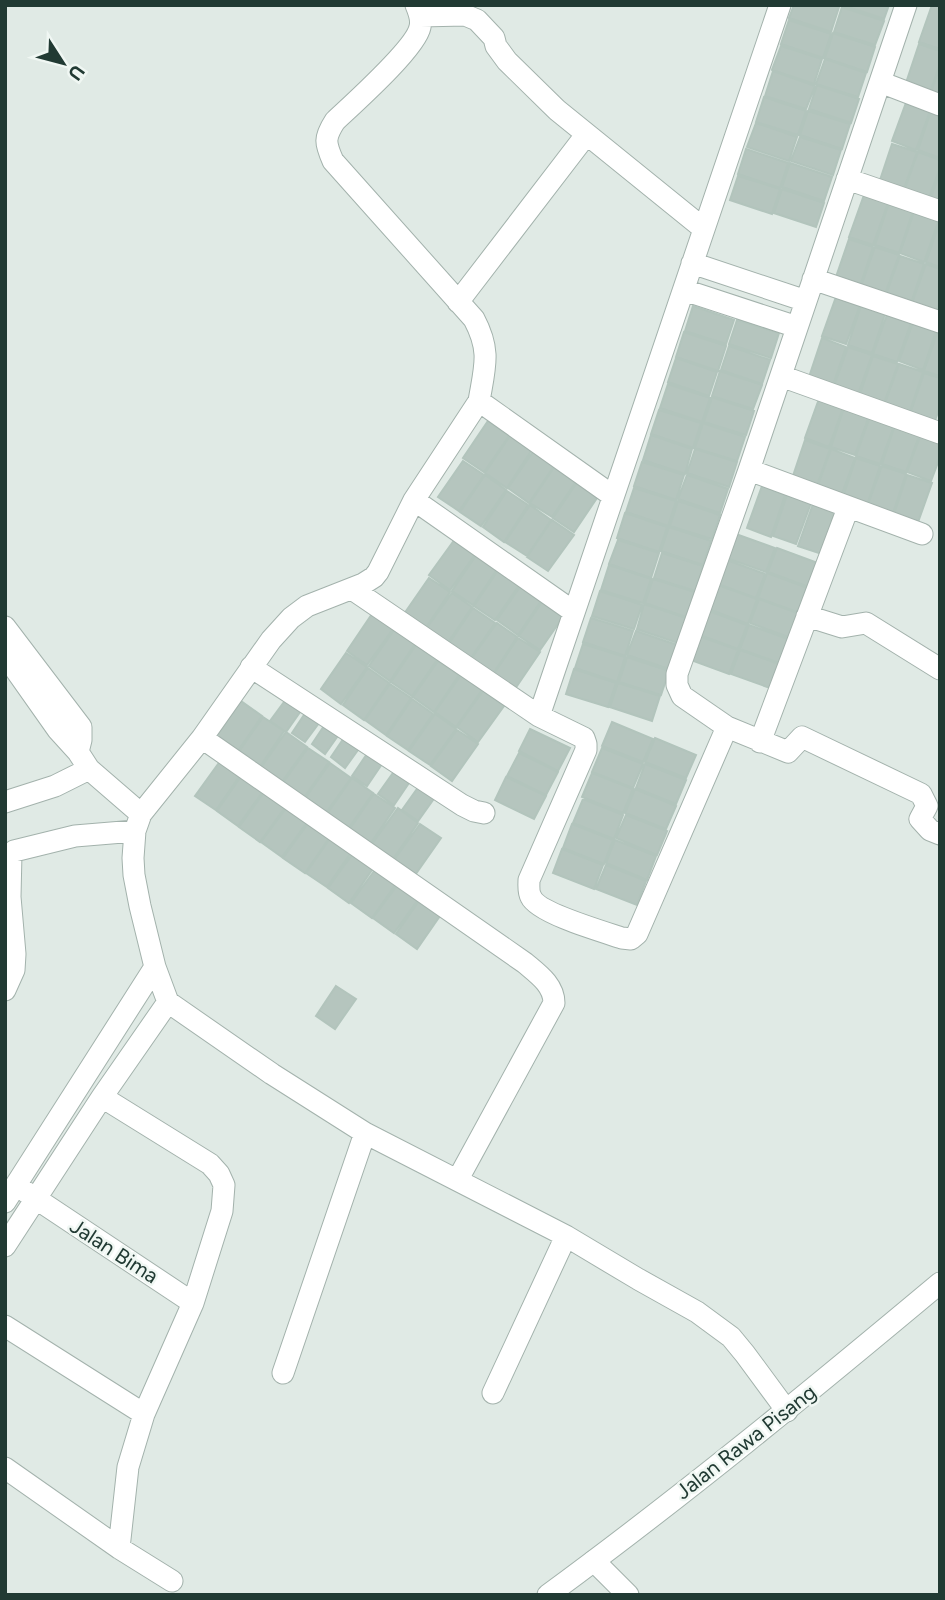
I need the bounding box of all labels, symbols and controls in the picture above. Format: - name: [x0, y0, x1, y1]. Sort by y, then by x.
- north arrow: [28, 28, 98, 98]
- text: U: [63, 61, 90, 85]
- street label: Jalan Bima: [66, 1213, 163, 1288]
- street label: Jalan Rawa Pisang: [671, 1379, 821, 1504]

